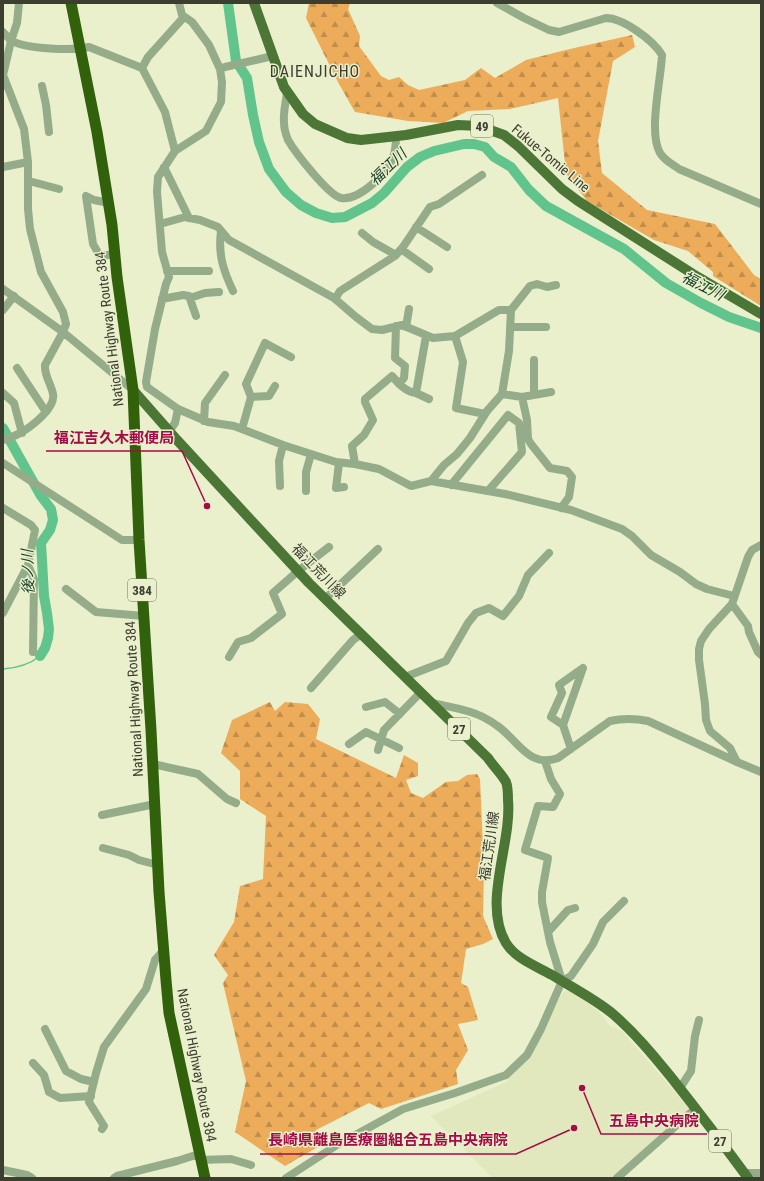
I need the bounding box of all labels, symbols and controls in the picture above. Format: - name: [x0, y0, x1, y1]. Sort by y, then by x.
- district label: DAIENJICHO: [270, 62, 360, 81]
- road number: 49: [471, 115, 493, 137]
- street label: Fukue-Tomie Line: [509, 121, 594, 196]
- water label: 福江川: [366, 144, 412, 189]
- street label: National Highway Route 384: [92, 251, 126, 407]
- water label: 福江川: [679, 268, 729, 305]
- callout: 福江吉久木郵便局: [46, 424, 182, 451]
- text: 福江吉久木郵便局: [53, 429, 174, 447]
- street label: 福江荒川線: [289, 540, 349, 602]
- water label: 後ノ川: [18, 547, 38, 595]
- road number: 384: [128, 579, 156, 601]
- street label: National Highway Route 384: [122, 621, 146, 777]
- road number: 27: [448, 718, 470, 740]
- street label: 福江荒川線: [476, 810, 502, 882]
- street label: National Highway Route 384: [174, 987, 220, 1143]
- callout: 五島中央病院: [601, 1107, 707, 1134]
- text: 五島中央病院: [609, 1112, 699, 1130]
- callout: 長崎県離島医療圏組合五島中央病院: [260, 1127, 516, 1154]
- road number: 27: [709, 1130, 731, 1152]
- text: 長崎県離島医療圏組合五島中央病院: [268, 1131, 508, 1149]

